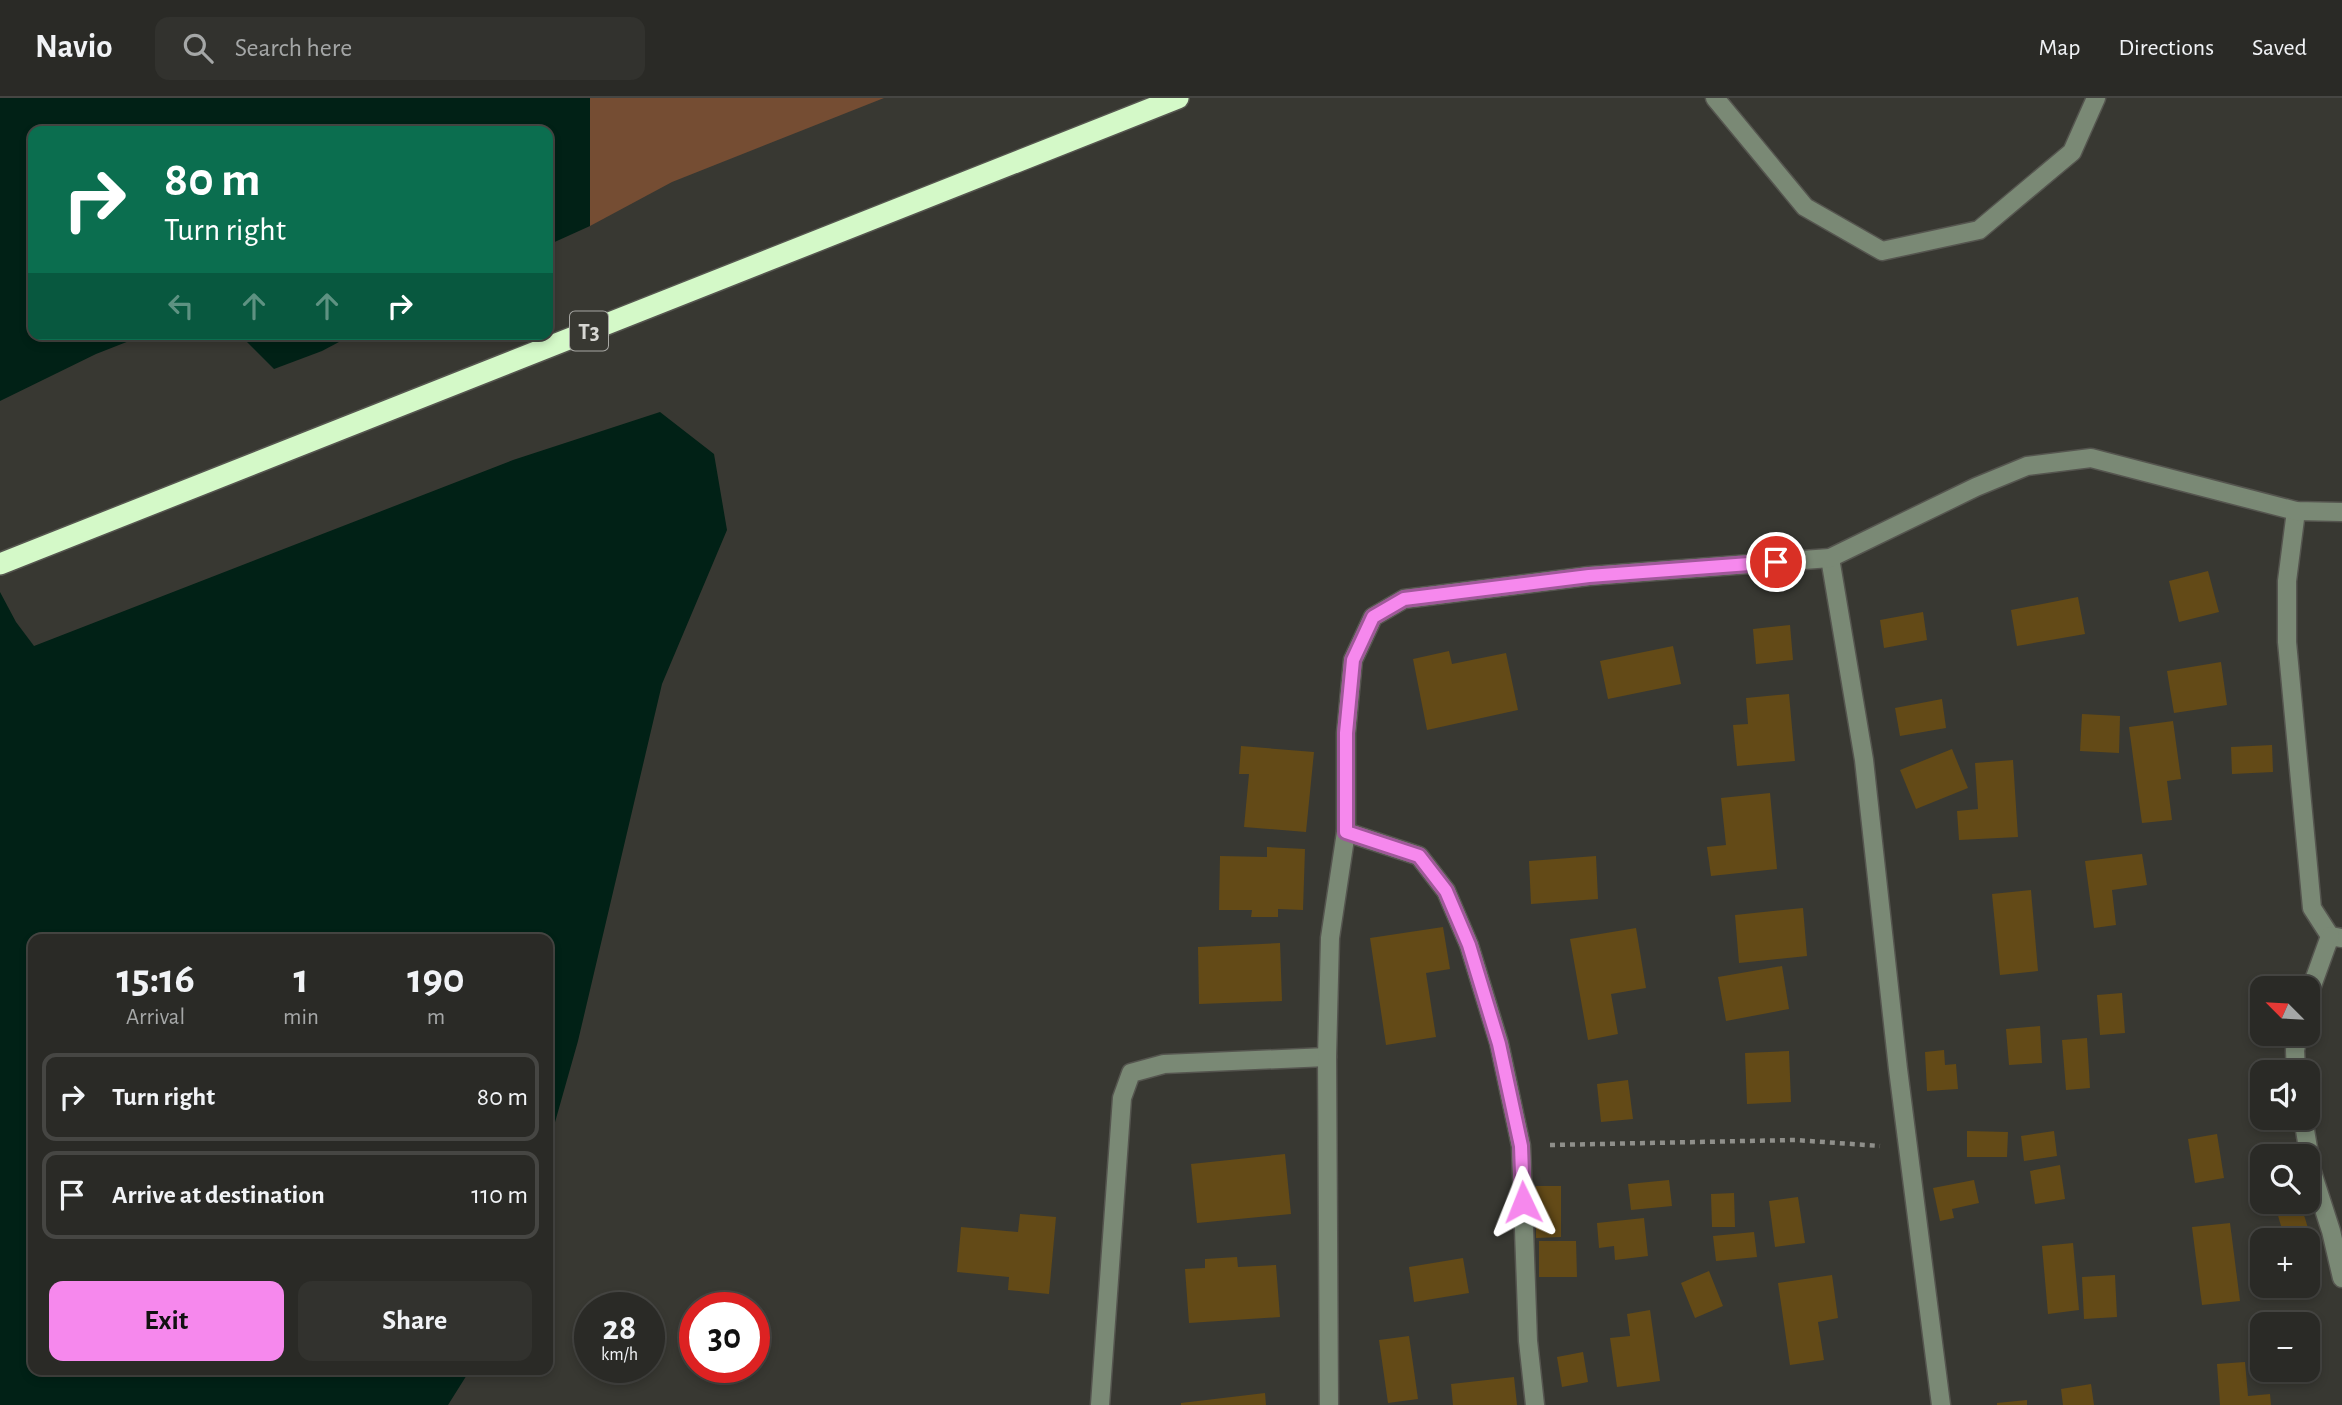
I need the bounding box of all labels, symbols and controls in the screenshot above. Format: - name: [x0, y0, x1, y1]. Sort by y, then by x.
- search box: [155, 17, 645, 80]
- icon: search: [179, 29, 217, 67]
- text: Navio: [35, 31, 113, 64]
- text: Search here: [235, 35, 352, 61]
- text: Map: [2038, 36, 2080, 60]
- text: Directions: [2118, 36, 2214, 60]
- text: Saved: [2252, 36, 2307, 60]
- icon: right: [49, 154, 140, 245]
- text: 80 m: [164, 156, 261, 205]
- text: Turn right: [164, 214, 286, 246]
- icon: left: [162, 287, 200, 325]
- icon: ahead: [235, 287, 273, 325]
- icon: ahead: [308, 287, 346, 325]
- icon: right: [381, 287, 419, 325]
- road number: T3: [570, 312, 608, 350]
- pin: [1746, 532, 1806, 592]
- icon: arrive: [1757, 543, 1795, 581]
- text: 15:16: [116, 958, 195, 1000]
- text: 1: [293, 958, 309, 1000]
- text: 190: [407, 958, 465, 1000]
- north arrow: [2250, 976, 2320, 1046]
- map controls: [2250, 976, 2320, 1382]
- text: Arrival: [126, 1006, 185, 1029]
- text: min: [283, 1006, 319, 1029]
- text: m: [427, 1006, 445, 1029]
- button: sound: [2250, 1060, 2320, 1130]
- icon: right: [53, 1078, 91, 1116]
- text: Turn right: [112, 1084, 215, 1110]
- text: 80 m: [477, 1084, 528, 1110]
- button: search: [2250, 1144, 2320, 1214]
- position arrow: [1486, 1165, 1560, 1239]
- icon: arrive: [53, 1176, 91, 1214]
- text: Arrive at destination: [112, 1182, 325, 1208]
- text: 110 m: [471, 1182, 528, 1208]
- button: +: [2250, 1228, 2320, 1298]
- button: Exit: [49, 1281, 284, 1361]
- button: Share: [298, 1281, 532, 1361]
- speed limit sign: 30: [679, 1292, 770, 1383]
- text: 28: [603, 1311, 636, 1346]
- button: −: [2250, 1312, 2320, 1382]
- text: km/h: [601, 1346, 638, 1364]

